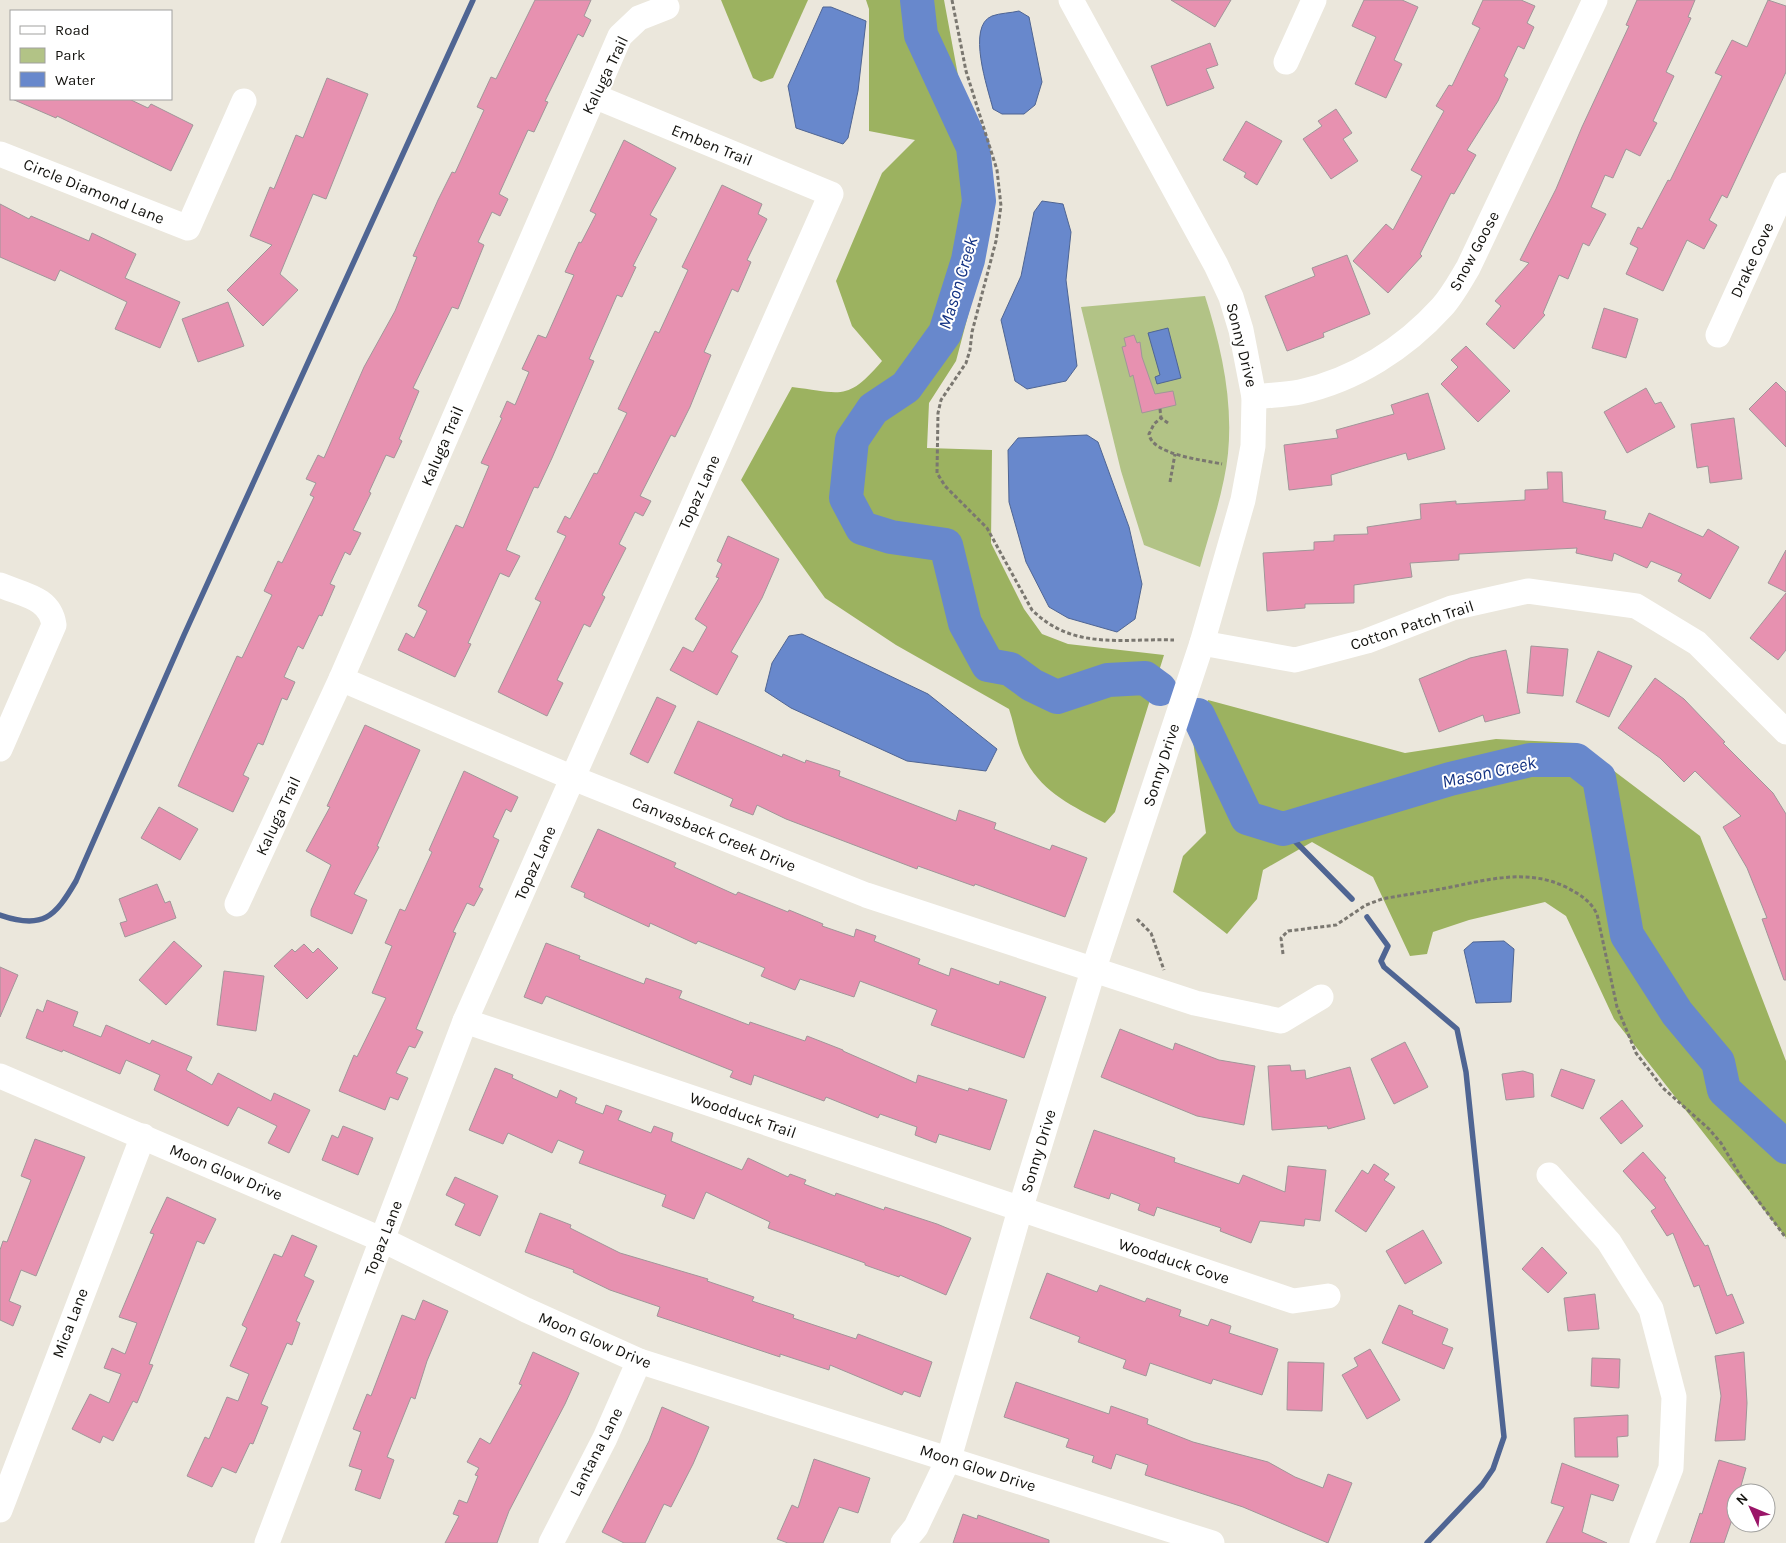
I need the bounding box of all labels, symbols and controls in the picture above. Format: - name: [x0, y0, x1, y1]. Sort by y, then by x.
- legend: [10, 10, 172, 100]
- text: Road: [55, 21, 90, 39]
- street label: Kaluga Trail: [578, 33, 632, 117]
- text: Park: [55, 46, 85, 64]
- text: Water: [55, 71, 96, 89]
- street label: Emben Trail: [669, 120, 755, 170]
- street label: Circle Diamond Lane: [21, 154, 167, 228]
- street label: Snow Goose: [1445, 208, 1503, 294]
- street label: Drake Cove: [1726, 219, 1778, 301]
- water label: Mason Creek: [933, 233, 983, 332]
- street label: Sonny Drive: [1222, 301, 1262, 389]
- street label: Kaluga Trail: [417, 403, 467, 489]
- street label: Topaz Lane: [674, 452, 724, 532]
- street label: Cotton Patch Trail: [1348, 596, 1476, 654]
- street label: Sonny Drive: [1139, 721, 1183, 809]
- water label: Mason Creek: [1440, 751, 1539, 793]
- street label: Kaluga Trail: [251, 773, 305, 859]
- street label: Canvasback Creek Drive: [629, 792, 799, 876]
- street label: Topaz Lane: [510, 823, 560, 903]
- street label: Woodduck Trail: [687, 1088, 799, 1142]
- street label: Sonny Drive: [1016, 1107, 1060, 1195]
- street label: Moon Glow Drive: [167, 1140, 285, 1204]
- street label: Topaz Lane: [360, 1198, 406, 1278]
- street label: Woodduck Cove: [1116, 1234, 1232, 1288]
- street label: Mica Lane: [48, 1285, 92, 1361]
- street label: Moon Glow Drive: [536, 1308, 654, 1372]
- street label: Lantana Lane: [565, 1404, 627, 1500]
- street label: Moon Glow Drive: [918, 1440, 1038, 1496]
- north arrow: [1726, 1483, 1776, 1533]
- text: N: [1732, 1490, 1752, 1509]

